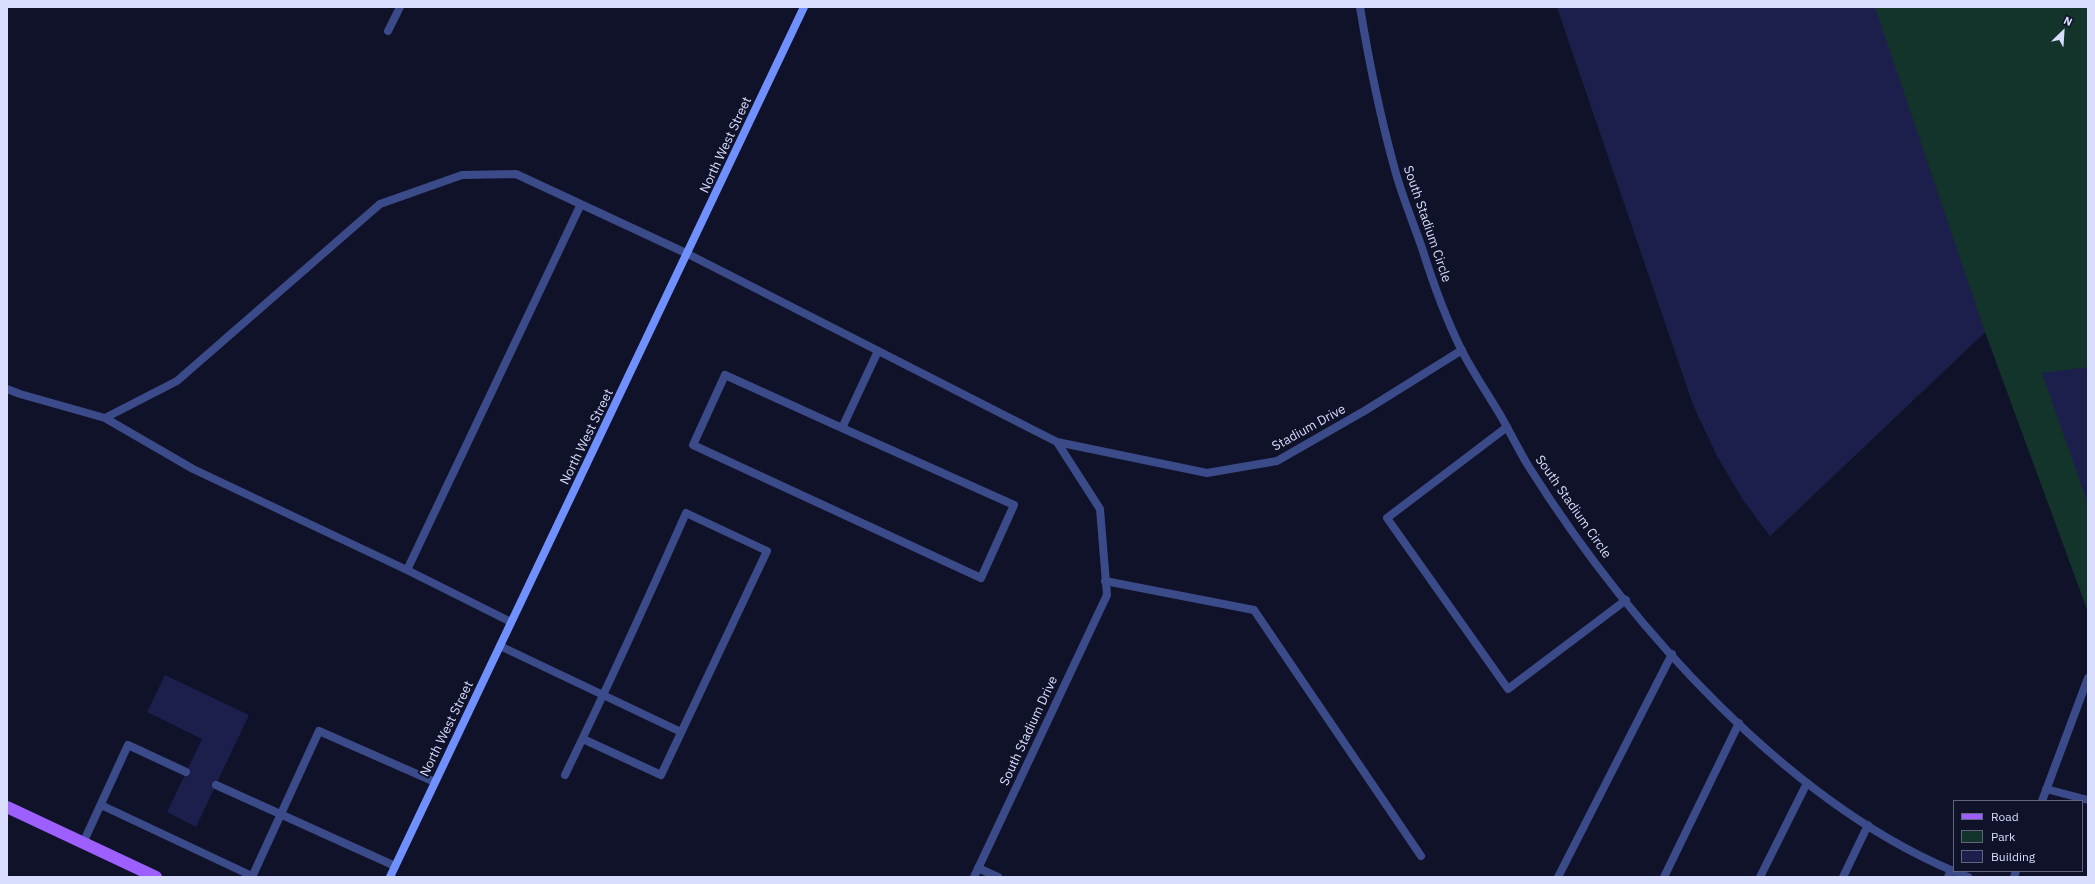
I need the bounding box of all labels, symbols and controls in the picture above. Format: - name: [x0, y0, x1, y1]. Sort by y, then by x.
- north arrow: [2043, 12, 2083, 52]
- text: N: [2062, 13, 2075, 29]
- street label: North West Street: [697, 94, 755, 196]
- street label: South Stadium Circle: [1400, 164, 1454, 284]
- street label: North West Street: [557, 387, 617, 487]
- street label: Stadium Drive: [1269, 401, 1349, 455]
- street label: South Stadium Circle: [1532, 453, 1614, 561]
- street label: South Stadium Drive: [997, 674, 1061, 788]
- street label: North West Street: [417, 679, 477, 779]
- legend: [1953, 800, 2083, 872]
- text: Road: [1991, 809, 2019, 824]
- text: Park: [1991, 829, 2015, 844]
- text: Building: [1991, 849, 2035, 864]

